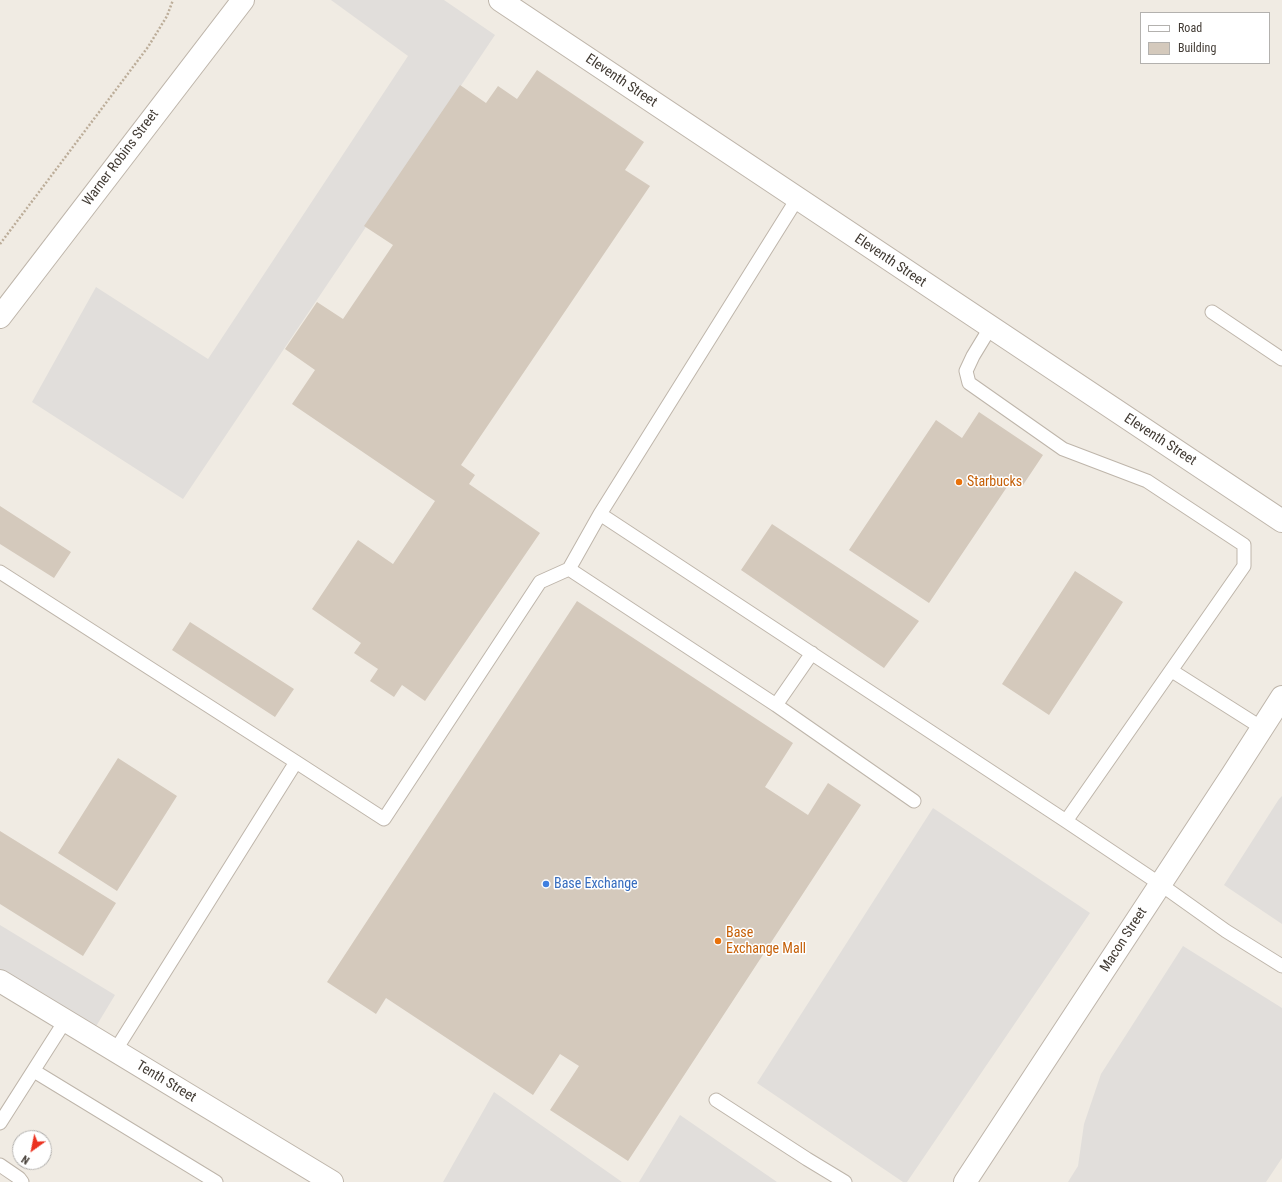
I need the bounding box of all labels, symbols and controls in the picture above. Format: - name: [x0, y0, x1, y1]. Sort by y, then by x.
- legend: [1140, 12, 1270, 64]
- text: Road: [1178, 21, 1202, 35]
- text: Building: [1178, 41, 1216, 55]
- street label: Eleventh Street: [582, 51, 660, 111]
- street label: Warner Robins Street: [79, 107, 163, 209]
- street label: Eleventh Street: [851, 231, 929, 291]
- street label: Eleventh Street: [1121, 410, 1199, 470]
- place label: Starbucks: [967, 474, 1022, 490]
- marker: Starbucks: [954, 477, 964, 487]
- place label: Base Exchange: [554, 876, 638, 892]
- marker: Base Exchange: [541, 879, 551, 889]
- street label: Macon Street: [1097, 905, 1151, 975]
- place label: Base Exchange Mall: [726, 925, 806, 958]
- marker: Base Exchange Mall: [713, 936, 723, 946]
- street label: Tenth Street: [133, 1058, 199, 1106]
- north arrow: [12, 1130, 52, 1170]
- text: N: [19, 1152, 32, 1167]

